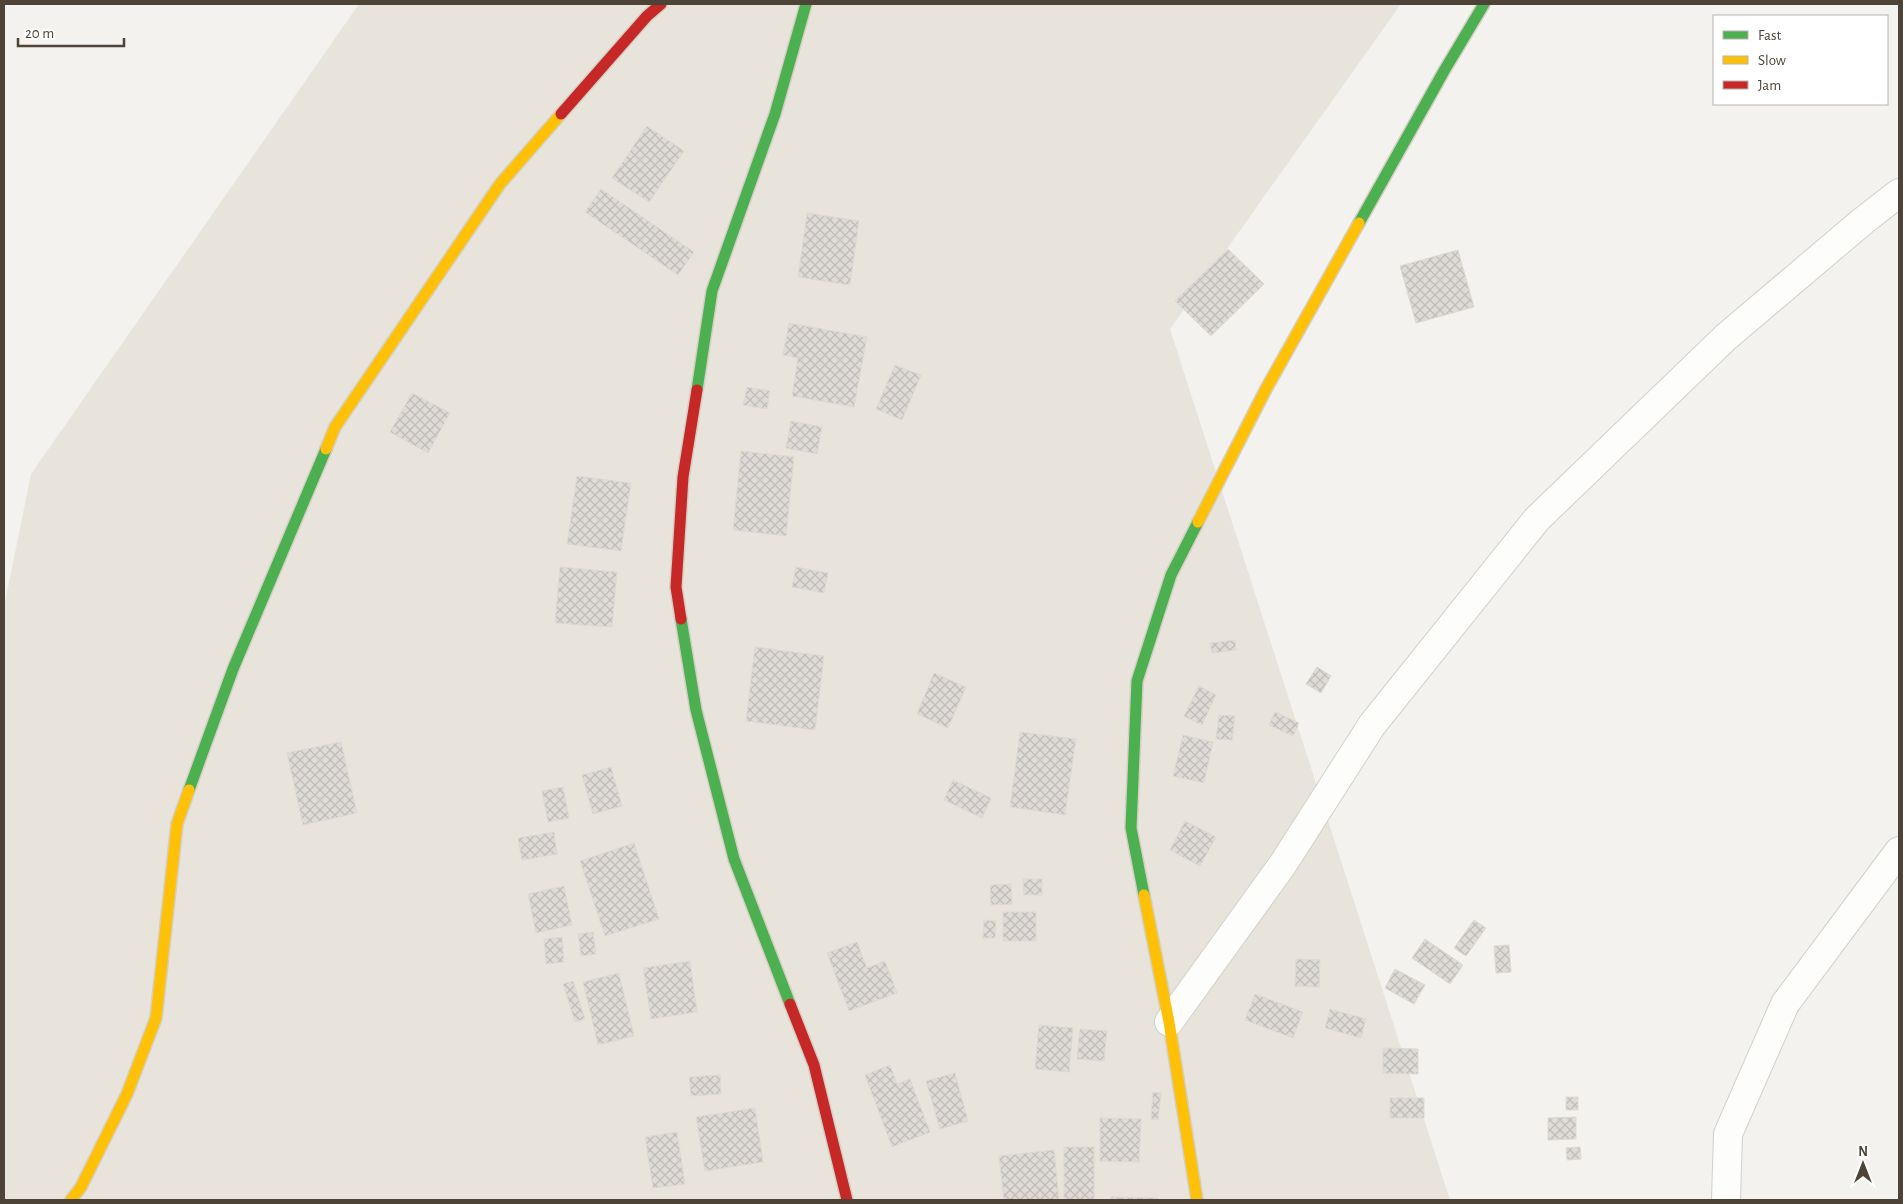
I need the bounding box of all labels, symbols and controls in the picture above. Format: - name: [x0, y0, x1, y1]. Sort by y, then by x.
- scale bar: [18, 15, 124, 47]
- legend: [1713, 15, 1888, 105]
- text: 20 m: [25, 26, 54, 41]
- text: Fast: [1758, 28, 1782, 43]
- text: Slow: [1758, 53, 1786, 68]
- text: Jam: [1758, 78, 1781, 93]
- north arrow: [1838, 1139, 1888, 1189]
- text: N: [1858, 1145, 1868, 1159]

